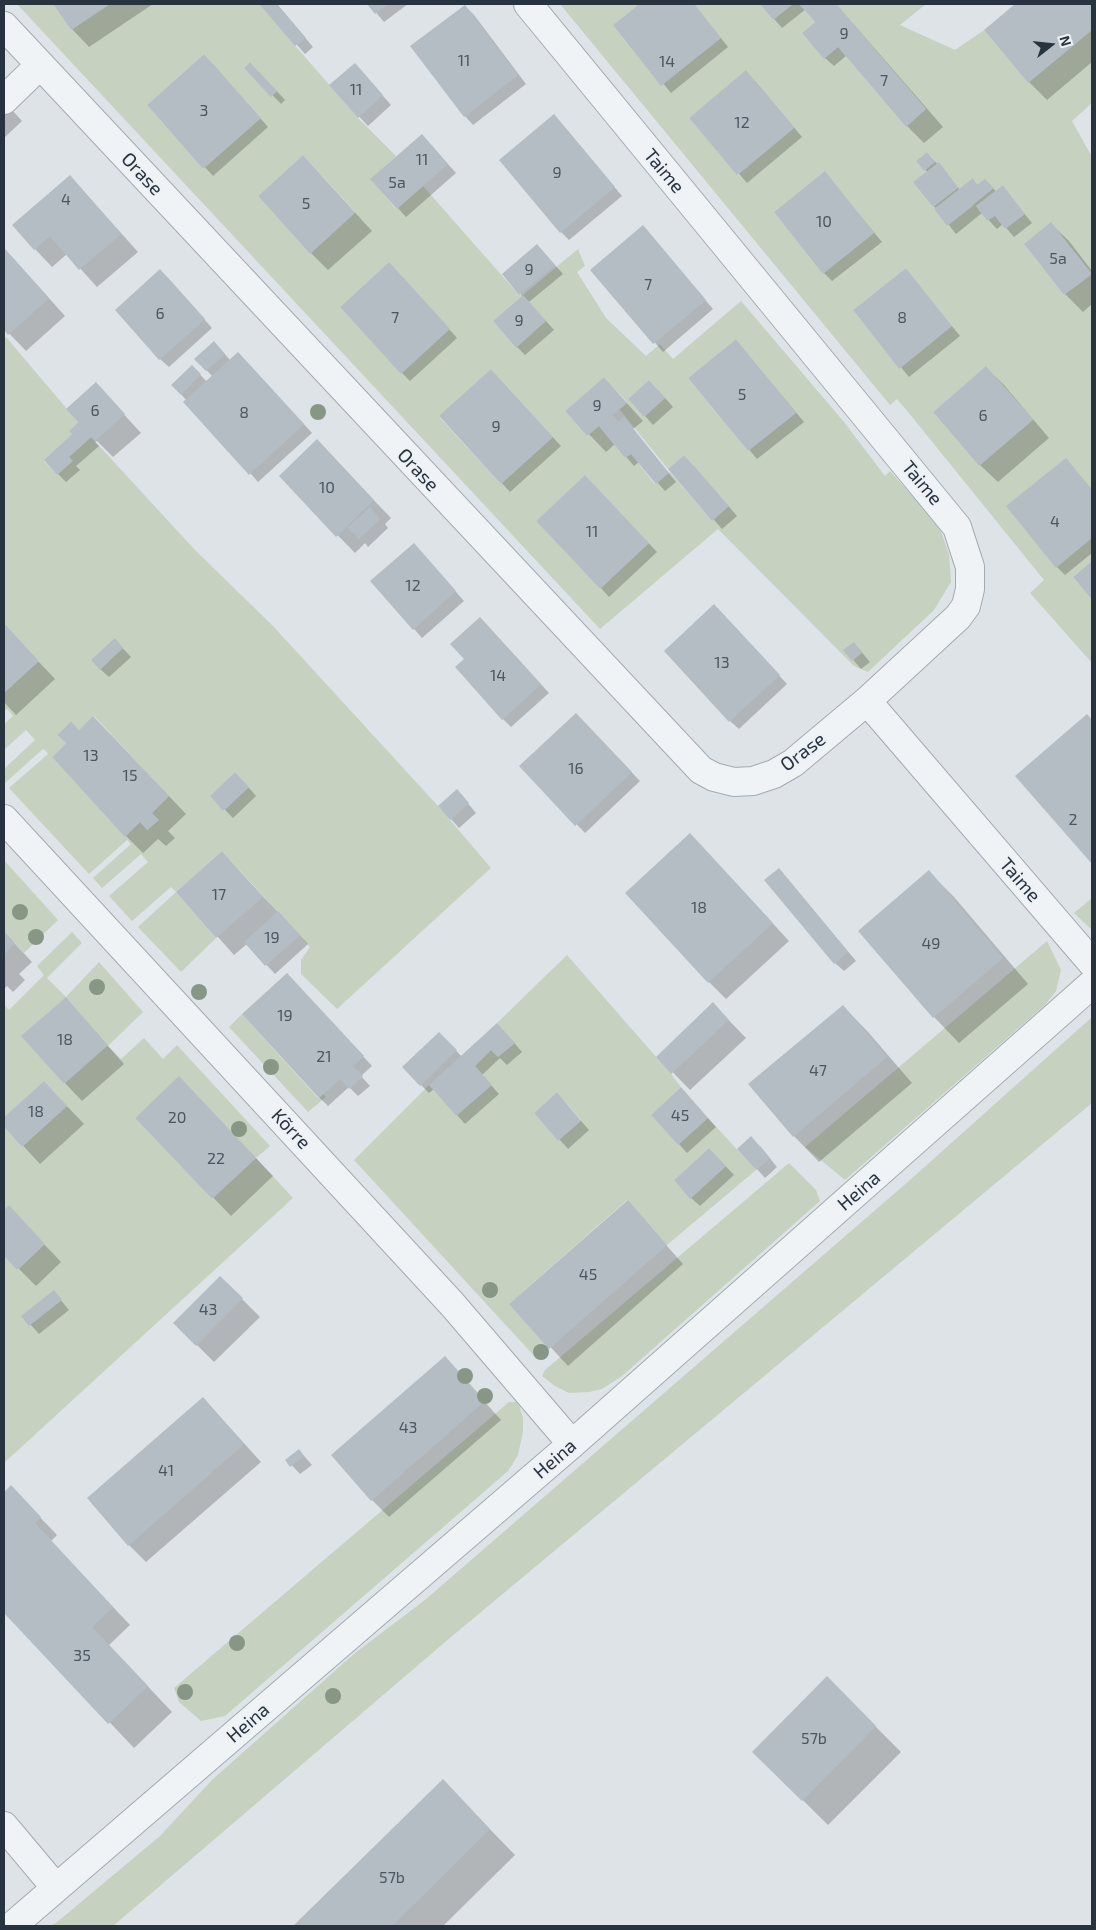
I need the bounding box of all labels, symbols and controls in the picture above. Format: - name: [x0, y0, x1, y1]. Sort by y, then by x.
- north arrow: [1026, 20, 1076, 70]
- house number: 9: [839, 24, 849, 44]
- text: N: [1056, 34, 1075, 48]
- house number: 11: [458, 51, 470, 71]
- house number: 14: [659, 52, 675, 72]
- house number: 7: [880, 71, 888, 91]
- house number: 11: [350, 80, 362, 100]
- house number: 3: [200, 101, 208, 121]
- house number: 12: [734, 113, 750, 133]
- street label: Taime: [639, 144, 689, 198]
- street label: Orase: [116, 148, 168, 200]
- house number: 11: [416, 150, 428, 170]
- house number: 9: [552, 163, 562, 183]
- house number: 5a: [388, 173, 406, 193]
- house number: 4: [61, 190, 71, 210]
- house number: 5: [302, 194, 310, 214]
- house number: 10: [816, 212, 832, 232]
- house number: 5a: [1049, 249, 1067, 269]
- house number: 9: [524, 260, 534, 280]
- house number: 7: [644, 275, 652, 295]
- house number: 6: [155, 304, 165, 324]
- house number: 7: [391, 308, 399, 328]
- house number: 8: [897, 308, 907, 328]
- house number: 9: [514, 311, 524, 331]
- house number: 5: [738, 385, 746, 405]
- house number: 9: [592, 396, 602, 416]
- house number: 6: [90, 401, 100, 421]
- house number: 8: [239, 403, 249, 423]
- house number: 6: [978, 406, 988, 426]
- house number: 9: [491, 417, 501, 437]
- street label: Orase: [392, 444, 444, 496]
- street label: Taime: [897, 456, 947, 510]
- house number: 10: [319, 478, 335, 498]
- house number: 4: [1050, 512, 1060, 532]
- house number: 11: [586, 522, 598, 542]
- house number: 12: [405, 576, 421, 596]
- house number: 13: [714, 653, 730, 673]
- house number: 14: [490, 666, 506, 686]
- street label: Orase: [776, 728, 830, 776]
- house number: 13: [83, 746, 99, 766]
- house number: 16: [568, 759, 584, 779]
- house number: 15: [123, 766, 137, 786]
- house number: 2: [1069, 810, 1077, 830]
- street label: Taime: [995, 853, 1045, 907]
- house number: 17: [212, 885, 226, 905]
- house number: 18: [691, 898, 707, 918]
- house number: 19: [264, 928, 280, 948]
- house number: 49: [922, 934, 940, 954]
- house number: 19: [277, 1006, 293, 1026]
- house number: 18: [57, 1030, 73, 1050]
- house number: 21: [316, 1047, 332, 1067]
- house number: 47: [809, 1061, 827, 1081]
- house number: 18: [28, 1102, 44, 1122]
- street label: Kõrre: [267, 1104, 315, 1154]
- house number: 45: [671, 1106, 689, 1126]
- house number: 20: [168, 1108, 186, 1128]
- house number: 22: [207, 1149, 225, 1169]
- street label: Heina: [833, 1166, 885, 1216]
- house number: 45: [579, 1265, 597, 1285]
- house number: 43: [199, 1300, 217, 1320]
- house number: 43: [399, 1418, 417, 1438]
- street label: Heina: [529, 1434, 581, 1484]
- house number: 41: [158, 1461, 174, 1481]
- house number: 35: [73, 1646, 91, 1666]
- street label: Heina: [222, 1698, 274, 1748]
- house number: 57b: [801, 1729, 827, 1749]
- house number: 57b: [379, 1868, 405, 1888]

